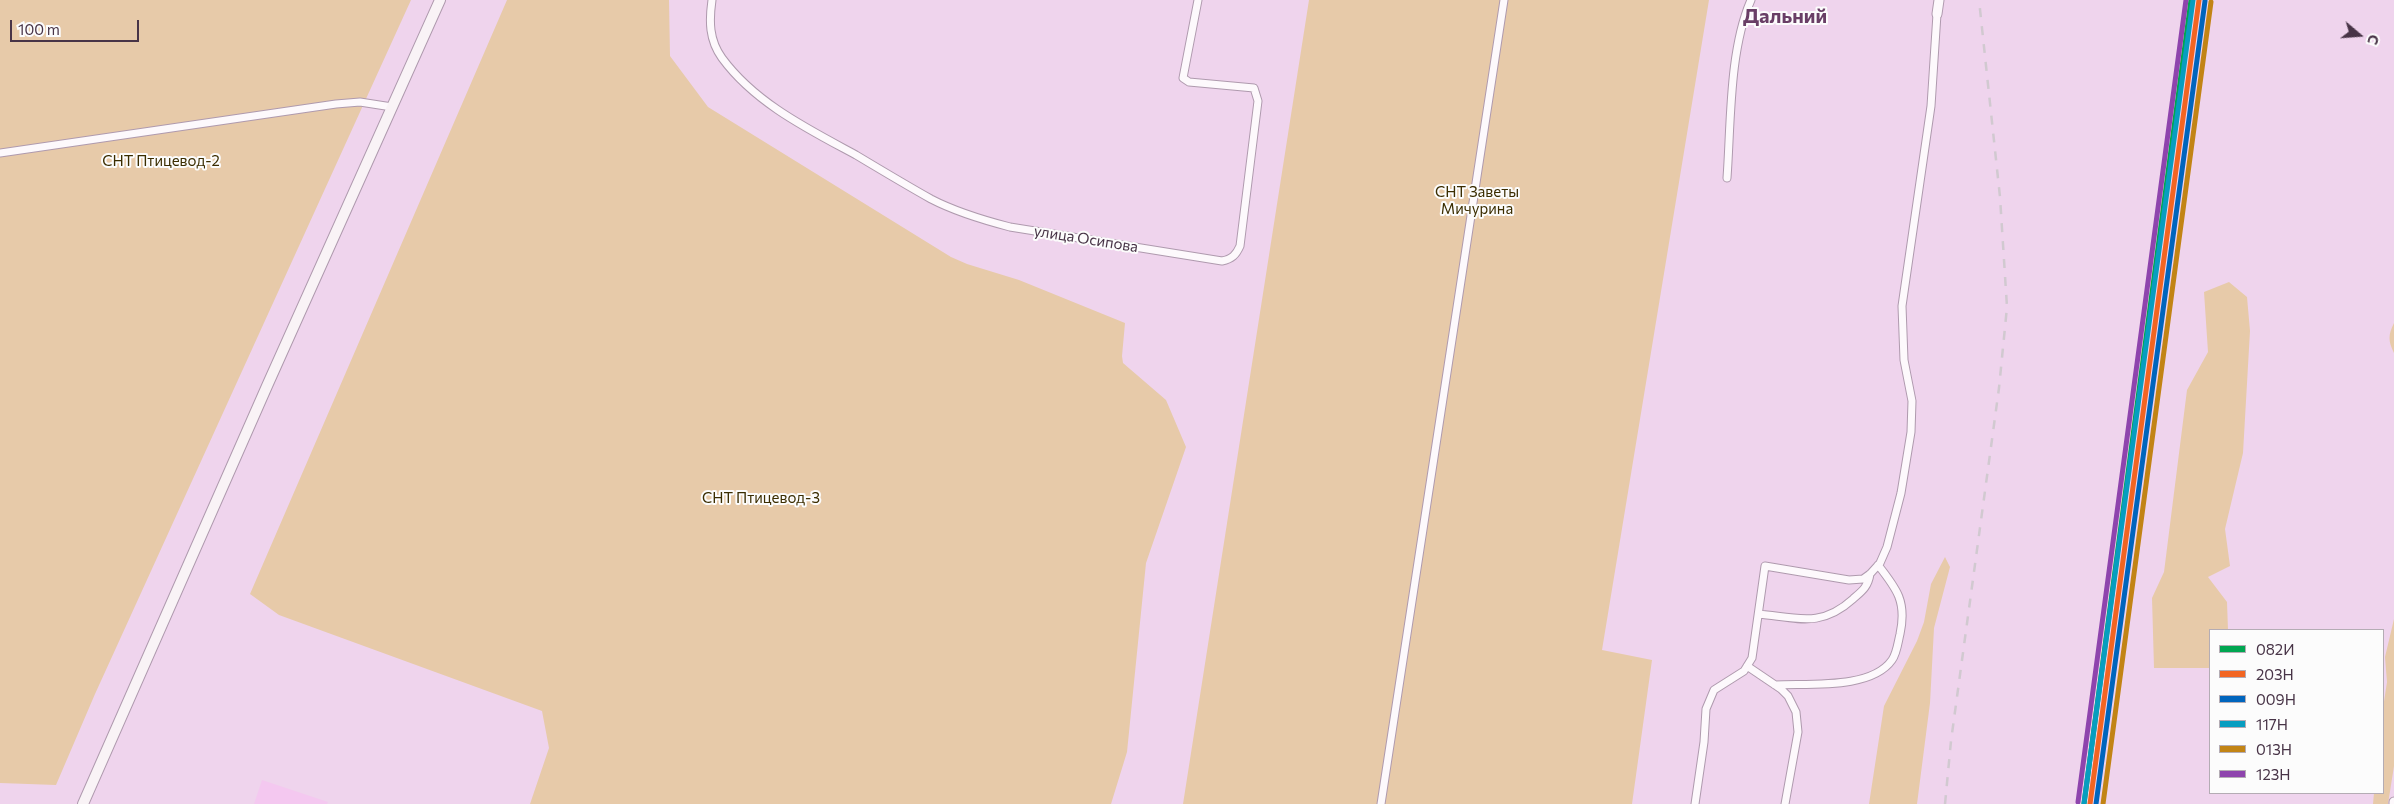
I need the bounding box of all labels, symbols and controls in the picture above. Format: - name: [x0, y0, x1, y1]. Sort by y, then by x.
- district label: Дальний: [1743, 4, 1827, 28]
- scale bar: [12, 10, 141, 42]
- north arrow: [2334, 10, 2384, 60]
- text: 100 m: [18, 20, 60, 38]
- text: С: [2364, 33, 2383, 47]
- park label: СНТ Птицевод-2: [102, 152, 220, 170]
- park label: СНТ Заветы Мичурина: [1435, 183, 1519, 218]
- street label: улица Осипова: [1033, 222, 1139, 256]
- park label: СНТ Птицевод-3: [702, 489, 820, 507]
- legend: [2209, 629, 2384, 794]
- text: 082И: [2256, 640, 2294, 658]
- text: 203Н: [2256, 665, 2294, 683]
- text: 009Н: [2256, 690, 2296, 708]
- text: 117Н: [2256, 715, 2288, 733]
- text: 013Н: [2256, 740, 2292, 758]
- text: 123Н: [2256, 765, 2291, 783]

